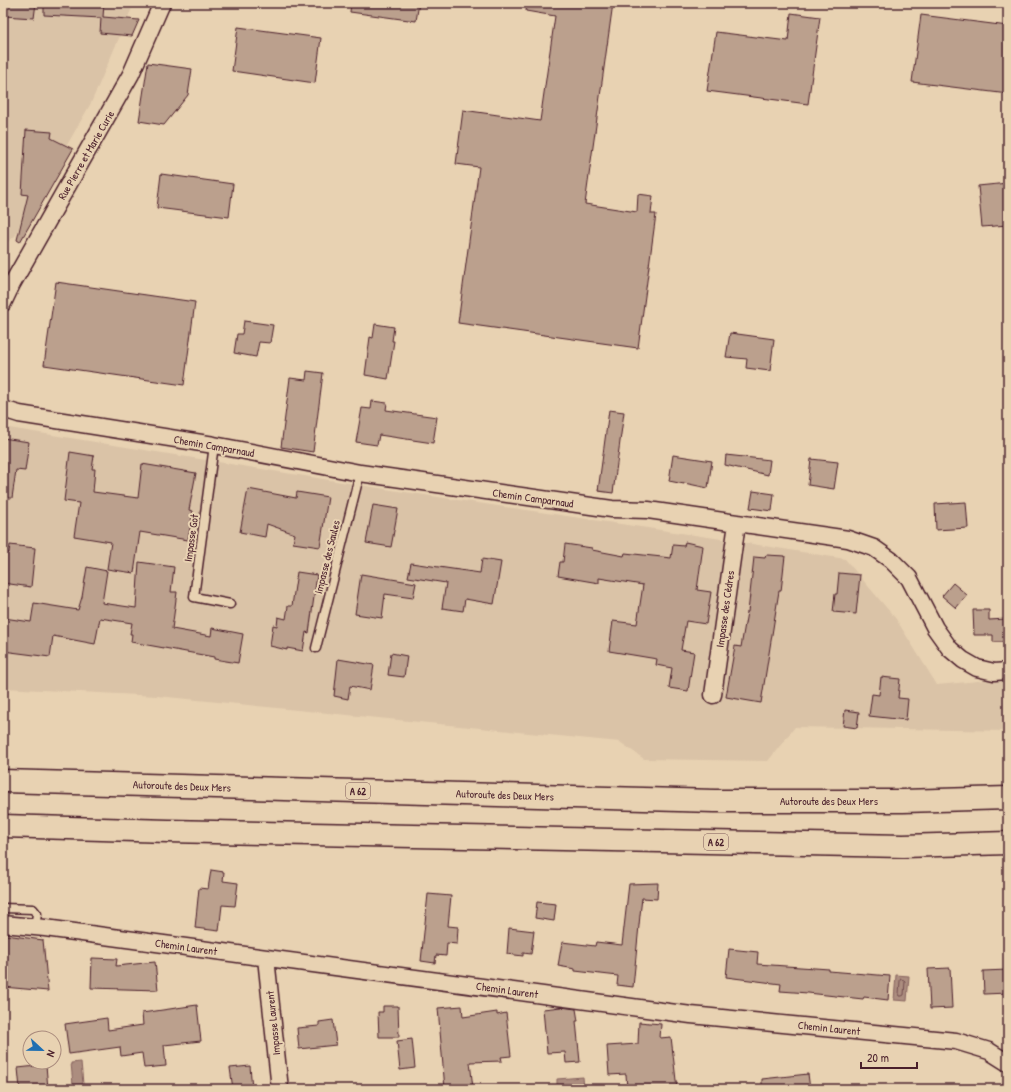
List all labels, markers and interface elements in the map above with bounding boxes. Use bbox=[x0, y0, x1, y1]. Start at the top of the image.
street label: Rue Pierre et Marie Curie bbox=[55, 107, 117, 202]
street label: Chemin Camparnaud bbox=[173, 432, 256, 460]
street label: Chemin Camparnaud bbox=[492, 485, 575, 511]
street label: Impasse Got bbox=[181, 513, 201, 563]
street label: Impasse des Saules bbox=[311, 519, 343, 595]
street label: Impasse des Cèdres bbox=[713, 570, 737, 648]
street label: Autoroute des Deux Mers bbox=[133, 777, 231, 795]
road number: A 62 bbox=[346, 783, 370, 799]
street label: Autoroute des Deux Mers bbox=[456, 786, 554, 804]
street label: Autoroute des Deux Mers bbox=[780, 794, 878, 808]
road number: A 62 bbox=[704, 834, 728, 850]
street label: Chemin Laurent bbox=[154, 936, 218, 958]
street label: Chemin Laurent bbox=[475, 979, 539, 1001]
street label: Impasse Laurent bbox=[263, 990, 283, 1056]
street label: Chemin Laurent bbox=[797, 1018, 861, 1038]
north arrow bbox=[22, 1030, 62, 1070]
scale bar bbox=[861, 1044, 917, 1070]
text: N bbox=[44, 1048, 59, 1059]
text: 20 m bbox=[867, 1049, 889, 1066]

